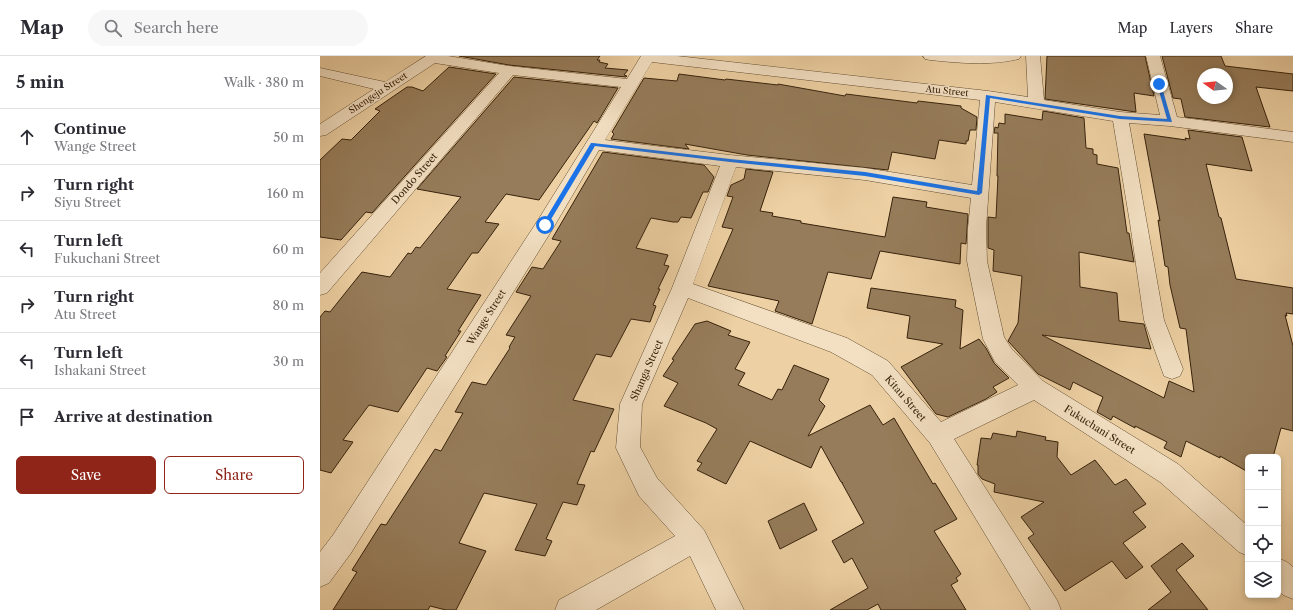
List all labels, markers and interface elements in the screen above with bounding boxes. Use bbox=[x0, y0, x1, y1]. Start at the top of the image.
search box bbox=[88, 10, 368, 46]
text: Map bbox=[20, 16, 64, 39]
icon: search bbox=[102, 17, 124, 39]
text: Search here bbox=[134, 18, 219, 37]
text: Map bbox=[1117, 19, 1147, 37]
text: Layers bbox=[1169, 19, 1213, 37]
text: Share bbox=[1235, 19, 1273, 37]
north arrow bbox=[1197, 68, 1233, 104]
street label: Shengeju Street bbox=[346, 69, 410, 116]
text: 5 min bbox=[16, 72, 64, 92]
text: Walk · 380 m bbox=[224, 74, 304, 90]
route end bbox=[1150, 75, 1168, 93]
street label: Atu Street bbox=[924, 83, 970, 98]
text: Continue bbox=[54, 119, 126, 138]
icon: ahead bbox=[16, 126, 38, 148]
text: 50 m bbox=[273, 129, 304, 145]
text: Wange Street bbox=[54, 138, 136, 154]
street label: Dondo Street bbox=[389, 150, 440, 207]
text: Turn right bbox=[54, 175, 134, 194]
icon: right bbox=[16, 182, 38, 204]
text: 160 m bbox=[267, 185, 304, 201]
text: Siyu Street bbox=[54, 194, 121, 210]
route start bbox=[536, 216, 554, 234]
text: Turn left bbox=[54, 231, 123, 250]
icon: left bbox=[16, 238, 38, 260]
text: 60 m bbox=[273, 241, 304, 257]
text: Fukuchani Street bbox=[54, 250, 160, 266]
text: Turn right bbox=[54, 287, 134, 306]
street label: Wange Street bbox=[464, 287, 509, 348]
icon: right bbox=[16, 294, 38, 316]
text: 80 m bbox=[272, 297, 304, 313]
text: Atu Street bbox=[54, 306, 116, 322]
street label: Shanga Street bbox=[627, 337, 666, 403]
text: Turn left bbox=[54, 343, 123, 362]
icon: left bbox=[16, 350, 38, 372]
text: 30 m bbox=[273, 353, 304, 369]
text: Ishakani Street bbox=[54, 362, 146, 378]
street label: Kitau Street bbox=[882, 373, 929, 424]
street label: Fukuchani Street bbox=[1062, 402, 1138, 457]
icon: arrive bbox=[16, 406, 38, 428]
text: Arrive at destination bbox=[54, 407, 213, 426]
map controls bbox=[1245, 454, 1281, 598]
button: + bbox=[1245, 454, 1281, 490]
button: Save bbox=[16, 456, 156, 494]
button: Share bbox=[164, 456, 304, 494]
button: − bbox=[1245, 490, 1281, 526]
button: locate bbox=[1245, 526, 1281, 562]
button: layers bbox=[1245, 562, 1281, 598]

